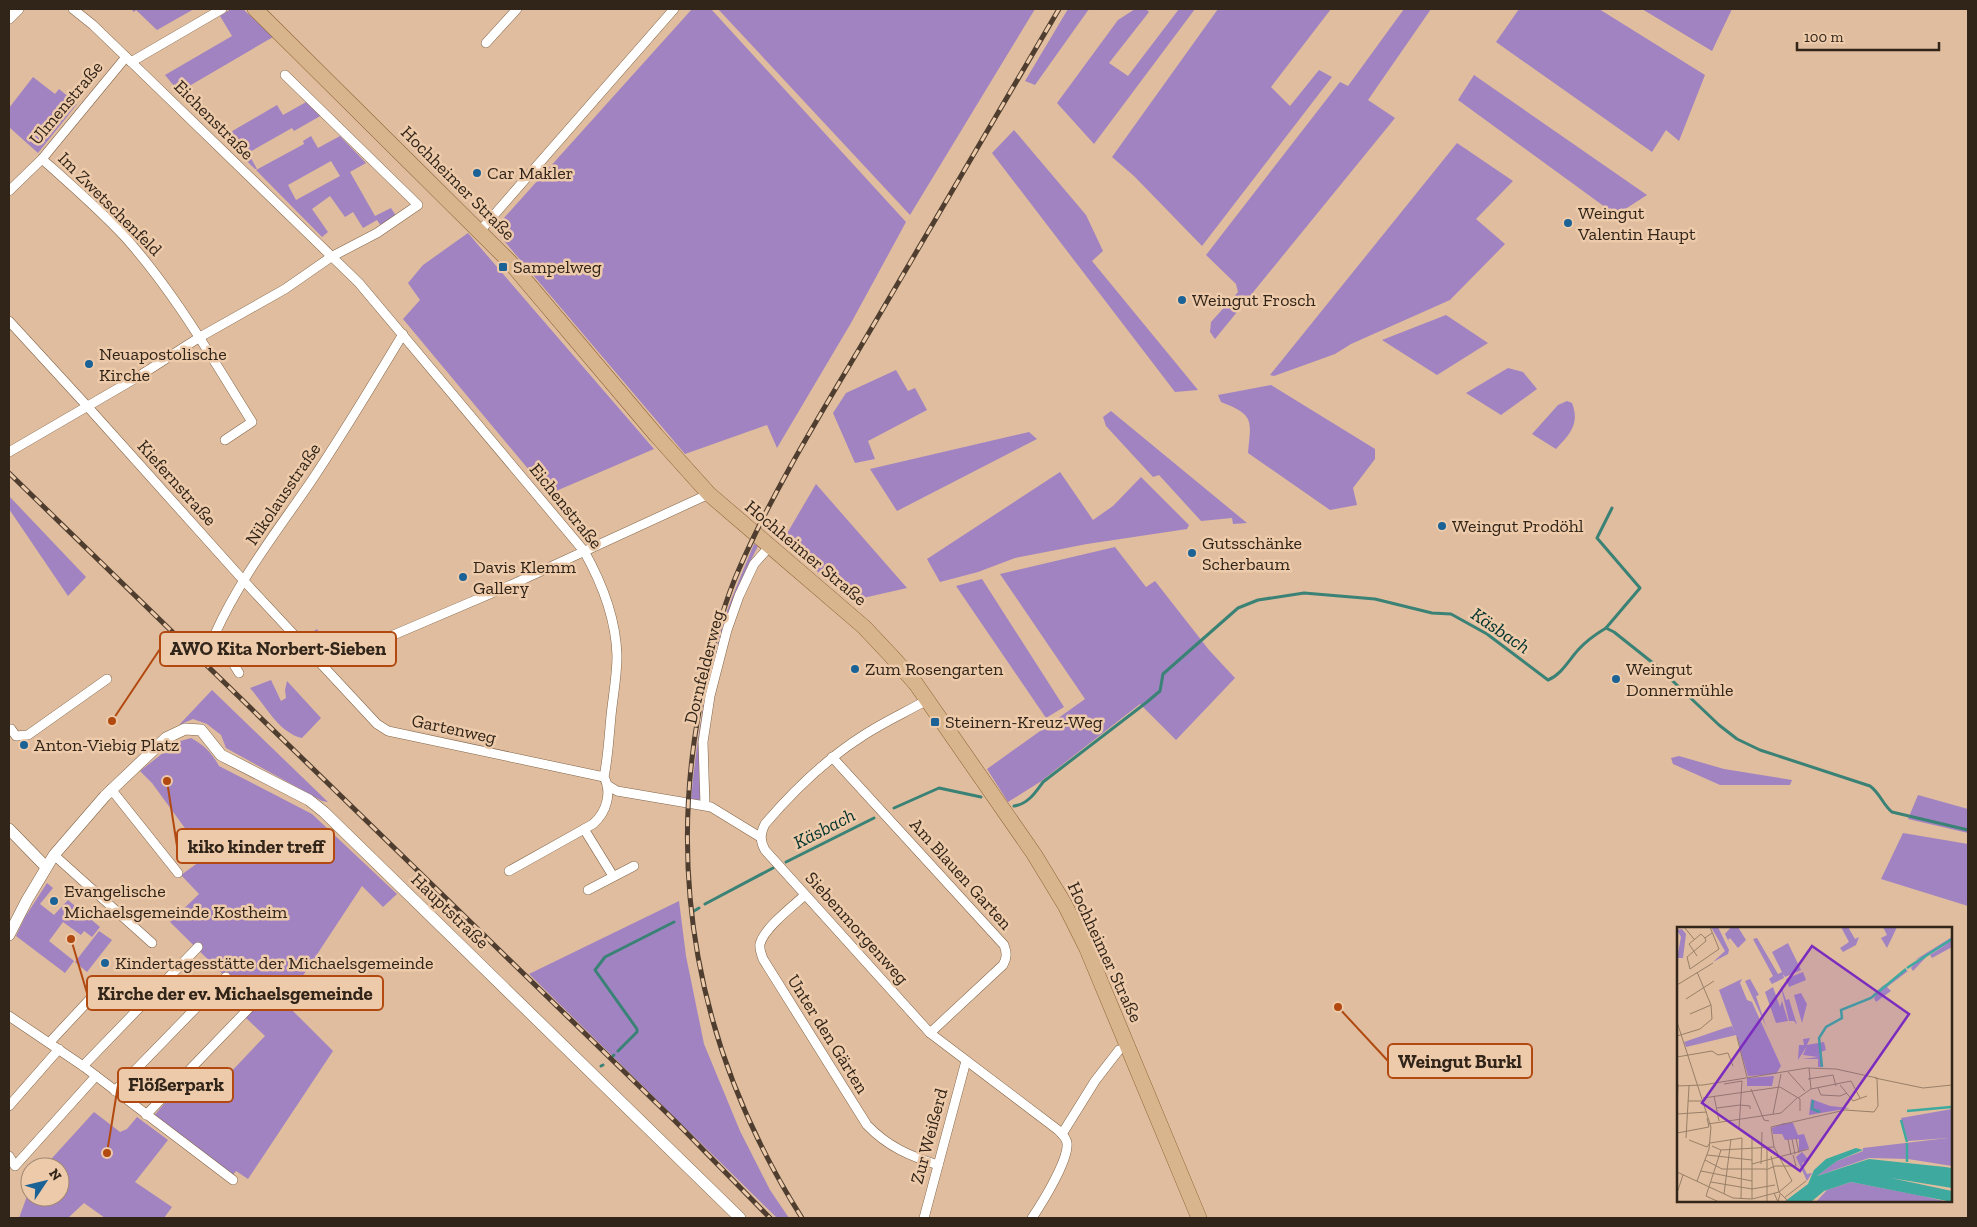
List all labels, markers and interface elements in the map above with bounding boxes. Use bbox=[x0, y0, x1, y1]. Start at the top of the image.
scale bar bbox=[1797, 20, 1940, 52]
text: 100 m bbox=[1804, 28, 1843, 46]
street label: Ulmenstraße bbox=[24, 56, 108, 150]
street label: Eichenstraße bbox=[170, 76, 258, 164]
street label: Hochheimer Straße bbox=[396, 121, 520, 245]
street label: Im Zwetschenfeld bbox=[53, 147, 167, 261]
place label: Car Makler bbox=[487, 162, 573, 184]
marker: Car Makler bbox=[471, 167, 483, 179]
place label: Weingut Valentin Haupt bbox=[1577, 202, 1696, 245]
marker: Weingut Valentin Haupt bbox=[1562, 217, 1574, 229]
place label: Sampelweg bbox=[513, 256, 602, 278]
marker: Sampelweg bbox=[497, 261, 509, 273]
place label: Weingut Frosch bbox=[1192, 289, 1316, 311]
marker: Weingut Frosch bbox=[1176, 294, 1188, 306]
place label: Neuapostolische Kirche bbox=[99, 343, 227, 386]
marker: Neuapostolische Kirche bbox=[83, 358, 95, 370]
street label: Kiefernstraße bbox=[133, 435, 221, 531]
street label: Nikolausstraße bbox=[241, 439, 325, 549]
street label: Eichenstraße bbox=[525, 459, 607, 553]
street label: Hochheimer Straße bbox=[741, 496, 871, 610]
place label: Weingut Prodöhl bbox=[1452, 515, 1584, 537]
marker: Weingut Prodöhl bbox=[1436, 520, 1448, 532]
place label: Gutsschänke Scherbaum bbox=[1202, 532, 1302, 575]
marker: Gutsschänke Scherbaum bbox=[1186, 547, 1198, 559]
place label: Davis Klemm Gallery bbox=[473, 556, 576, 599]
marker: Davis Klemm Gallery bbox=[457, 571, 469, 583]
water label: Käsbach bbox=[1467, 602, 1535, 658]
street label: Dornfelderweg bbox=[679, 608, 729, 726]
callout: AWO Kita Norbert-Sieben bbox=[160, 632, 396, 666]
text: AWO Kita Norbert-Sieben bbox=[170, 637, 387, 660]
place label: Zum Rosengarten bbox=[865, 658, 1004, 680]
place label: Weingut Donnermühle bbox=[1626, 658, 1734, 701]
marker: Zum Rosengarten bbox=[849, 663, 861, 675]
marker: Weingut Donnermühle bbox=[1610, 673, 1622, 685]
street label: Gartenweg bbox=[410, 709, 498, 749]
place label: Steinern-Kreuz-Weg bbox=[945, 711, 1103, 733]
marker: Steinern-Kreuz-Weg bbox=[929, 716, 941, 728]
place label: Anton-Viebig Platz bbox=[34, 734, 179, 756]
marker: Anton-Viebig Platz bbox=[18, 739, 30, 751]
water label: Käsbach bbox=[790, 803, 859, 854]
street label: Am Blauen Garten bbox=[905, 814, 1017, 935]
callout: kiko kinder treff bbox=[177, 829, 334, 863]
text: kiko kinder treff bbox=[188, 835, 326, 858]
street label: Siebenmorgenweg bbox=[801, 867, 913, 989]
street label: Hauptstraße bbox=[406, 868, 494, 954]
street label: Hochheimer Straße bbox=[1063, 878, 1147, 1026]
place label: Evangelische Michaelsgemeinde Kostheim bbox=[64, 880, 288, 923]
marker: Evangelische Michaelsgemeinde Kostheim bbox=[48, 895, 60, 907]
inset map bbox=[1677, 927, 1952, 1202]
place label: Kindertagesstätte der Michaelsgemeinde bbox=[115, 952, 433, 974]
marker: Kindertagesstätte der Michaelsgemeinde bbox=[99, 957, 111, 969]
street label: Unter den Gärten bbox=[783, 970, 874, 1098]
callout: Kirche der ev. Michaelsgemeinde bbox=[87, 976, 383, 1010]
text: Kirche der ev. Michaelsgemeinde bbox=[97, 982, 373, 1005]
callout: Weingut Burkl bbox=[1388, 1044, 1532, 1078]
text: Weingut Burkl bbox=[1398, 1050, 1523, 1073]
callout: Flößerpark bbox=[118, 1068, 233, 1102]
text: Flößerpark bbox=[128, 1073, 224, 1096]
street label: Zur Weißerd bbox=[906, 1086, 952, 1186]
north arrow bbox=[20, 1157, 70, 1207]
text: N bbox=[45, 1166, 65, 1184]

